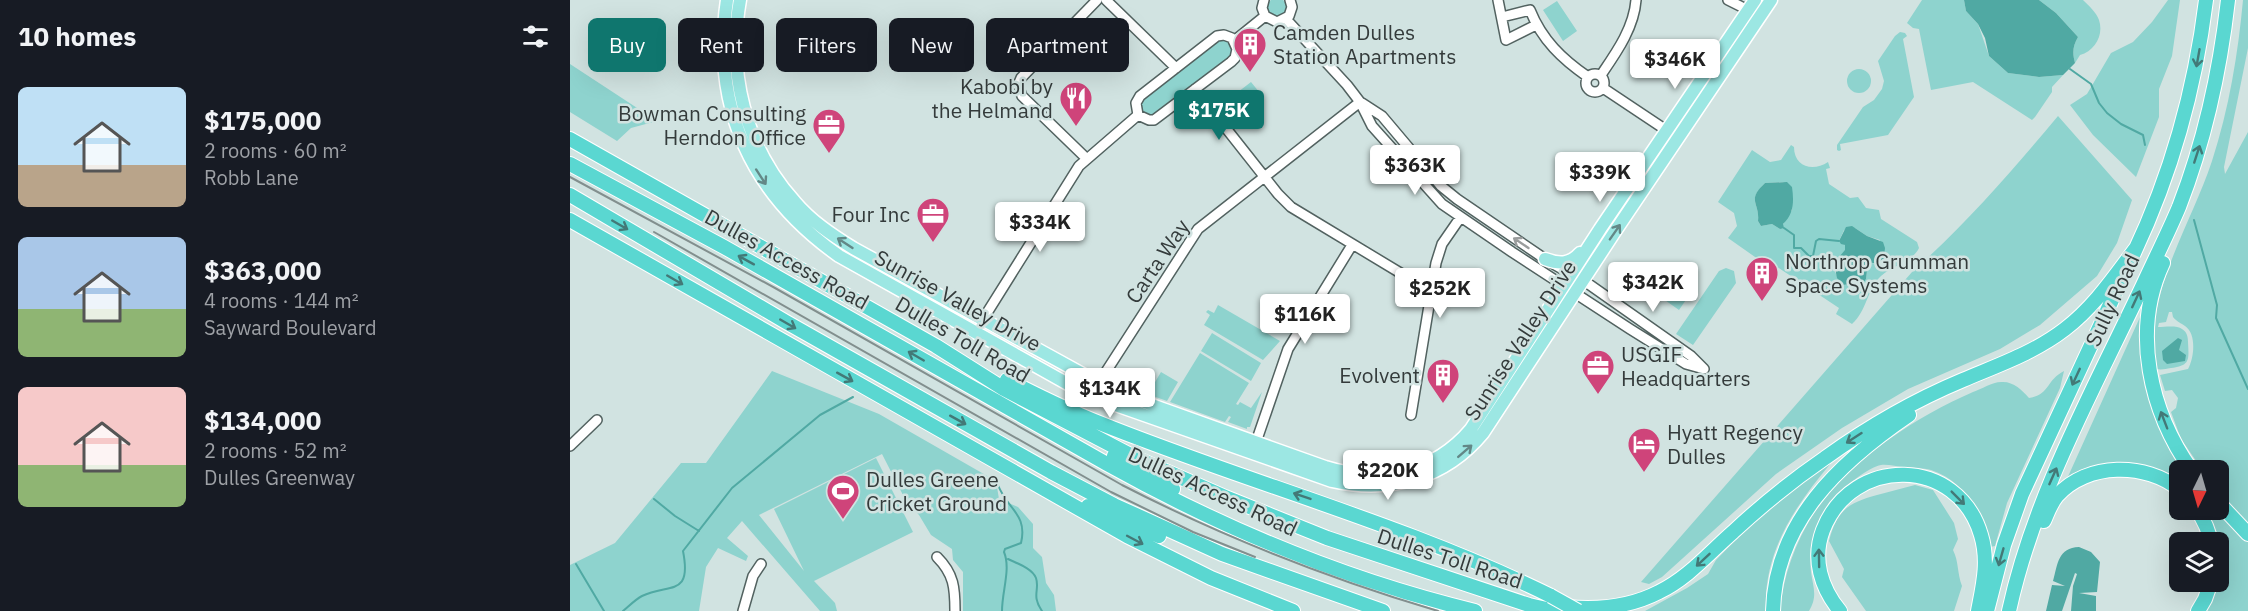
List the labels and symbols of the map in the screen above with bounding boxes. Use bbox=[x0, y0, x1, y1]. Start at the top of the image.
place label: Camden Dulles Station Apartments bbox=[1273, 18, 1456, 70]
building icon: Camden Dulles Station Apartments bbox=[1232, 26, 1268, 73]
pin: $346K bbox=[1633, 39, 1717, 90]
one-way arrow bbox=[2192, 48, 2203, 67]
place label: Kabobi by the Helmand bbox=[931, 72, 1054, 124]
restaurant icon: Kabobi by the Helmand bbox=[1058, 80, 1094, 127]
pin: $175K bbox=[1177, 90, 1261, 141]
place label: Bowman Consulting Herndon Office bbox=[618, 99, 806, 151]
office icon: Bowman Consulting Herndon Office bbox=[811, 107, 847, 154]
pin: $363K bbox=[1373, 145, 1457, 196]
one-way arrow bbox=[2192, 145, 2203, 164]
pin: $339K bbox=[1558, 152, 1642, 203]
one-way arrow bbox=[755, 168, 767, 185]
office icon: Four Inc bbox=[915, 196, 951, 243]
place label: Four Inc bbox=[832, 200, 910, 228]
street label: Dulles Access Road bbox=[700, 202, 874, 316]
pin: $334K bbox=[998, 202, 1082, 253]
street label: Carta Way bbox=[1119, 213, 1196, 308]
one-way arrow bbox=[611, 219, 628, 231]
one-way arrow bbox=[1608, 224, 1621, 241]
one-way arrow bbox=[837, 237, 854, 249]
one-way arrow bbox=[1513, 237, 1529, 249]
street label: Sunrise Valley Drive bbox=[870, 243, 1046, 357]
place label: Northrop Grumman Space Systems bbox=[1785, 247, 1969, 299]
street label: Sully Road bbox=[2078, 249, 2146, 351]
one-way arrow bbox=[738, 254, 755, 266]
street label: Sunrise Valley Drive bbox=[1458, 254, 1582, 426]
building icon: Northrop Grumman Space Systems bbox=[1744, 255, 1780, 302]
pin: $342K bbox=[1611, 262, 1695, 313]
pin: $252K bbox=[1398, 268, 1482, 319]
one-way arrow bbox=[667, 275, 684, 287]
street label: Dulles Toll Road bbox=[891, 289, 1035, 389]
one-way arrow bbox=[2130, 291, 2142, 309]
pin: $116K bbox=[1263, 294, 1347, 345]
one-way arrow bbox=[779, 318, 796, 330]
place label: USGIF Headquarters bbox=[1621, 340, 1751, 392]
office icon: USGIF Headquarters bbox=[1580, 348, 1616, 395]
one-way arrow bbox=[908, 350, 925, 362]
building icon: Evolvent bbox=[1425, 357, 1461, 404]
place label: Evolvent bbox=[1339, 361, 1420, 389]
one-way arrow bbox=[2069, 367, 2081, 385]
pin: $134K bbox=[1068, 368, 1152, 419]
one-way arrow bbox=[836, 371, 853, 383]
one-way arrow bbox=[2157, 411, 2168, 430]
one-way arrow bbox=[949, 414, 966, 426]
place label: Hyatt Regency Dulles bbox=[1667, 418, 1803, 470]
hotel icon: Hyatt Regency Dulles bbox=[1626, 426, 1662, 473]
one-way arrow bbox=[1846, 432, 1863, 444]
street label: Dulles Access Road bbox=[1124, 440, 1302, 542]
one-way arrow bbox=[1457, 444, 1472, 458]
pin: $220K bbox=[1346, 450, 1430, 501]
north arrow bbox=[2169, 460, 2229, 520]
place label: Dulles Greene Cricket Ground bbox=[866, 465, 1007, 517]
one-way arrow bbox=[2048, 467, 2059, 485]
sports icon: Dulles Greene Cricket Ground bbox=[825, 473, 861, 520]
one-way arrow bbox=[1293, 490, 1312, 501]
one-way arrow bbox=[1951, 491, 1966, 505]
street label: Dulles Toll Road bbox=[1374, 521, 1526, 595]
one-way arrow bbox=[1126, 534, 1143, 546]
one-way arrow bbox=[1994, 547, 2006, 566]
one-way arrow bbox=[1813, 549, 1825, 568]
one-way arrow bbox=[1695, 553, 1710, 567]

